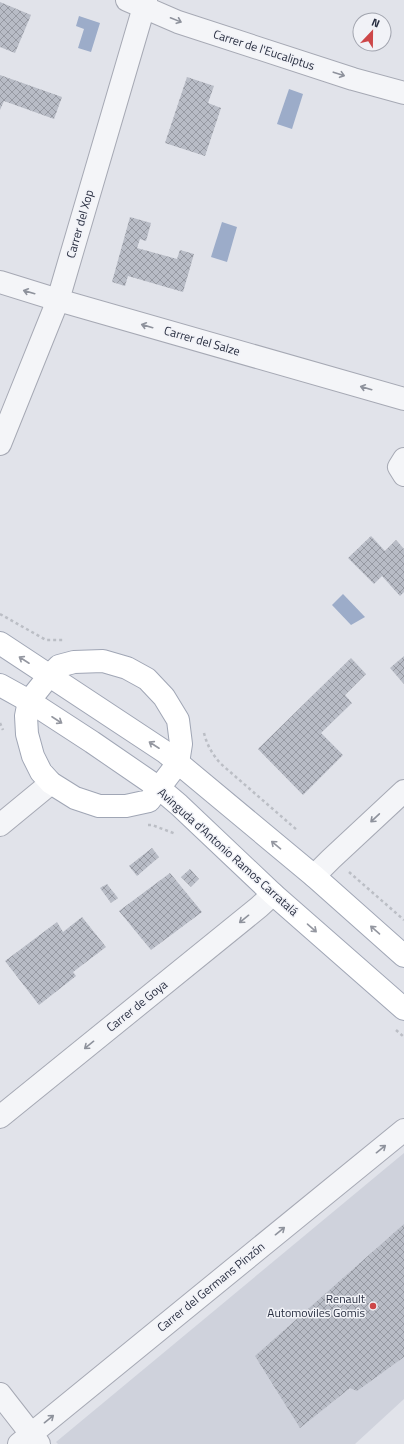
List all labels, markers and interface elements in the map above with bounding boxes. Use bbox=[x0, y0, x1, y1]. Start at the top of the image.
north arrow bbox=[352, 12, 392, 52]
text: N bbox=[369, 14, 382, 32]
one-way arrow bbox=[169, 17, 181, 25]
street label: Carrer de l'Eucaliptus bbox=[211, 24, 318, 75]
one-way arrow bbox=[333, 71, 345, 79]
street label: Carrer del Xop bbox=[61, 187, 98, 260]
one-way arrow bbox=[22, 288, 35, 295]
street label: Carrer del Salze bbox=[162, 321, 242, 360]
one-way arrow bbox=[141, 322, 154, 329]
one-way arrow bbox=[360, 384, 373, 392]
one-way arrow bbox=[19, 655, 30, 664]
one-way arrow bbox=[51, 716, 63, 724]
one-way arrow bbox=[149, 741, 160, 749]
street label: Avinguda d'Antonio Ramos Carratalá bbox=[154, 783, 303, 920]
one-way arrow bbox=[371, 813, 381, 822]
one-way arrow bbox=[271, 840, 282, 849]
one-way arrow bbox=[238, 915, 249, 923]
one-way arrow bbox=[307, 923, 317, 932]
one-way arrow bbox=[370, 925, 380, 934]
street label: Carrer de Goya bbox=[102, 975, 171, 1036]
one-way arrow bbox=[83, 1041, 94, 1050]
one-way arrow bbox=[375, 1145, 386, 1153]
one-way arrow bbox=[275, 1227, 286, 1236]
street label: Carrer del Germans Pinzón bbox=[153, 1237, 269, 1336]
place label: Renault Automoviles Gomis bbox=[267, 1289, 366, 1322]
marker: Renault Automoviles Gomis bbox=[368, 1301, 378, 1311]
one-way arrow bbox=[44, 1415, 55, 1424]

